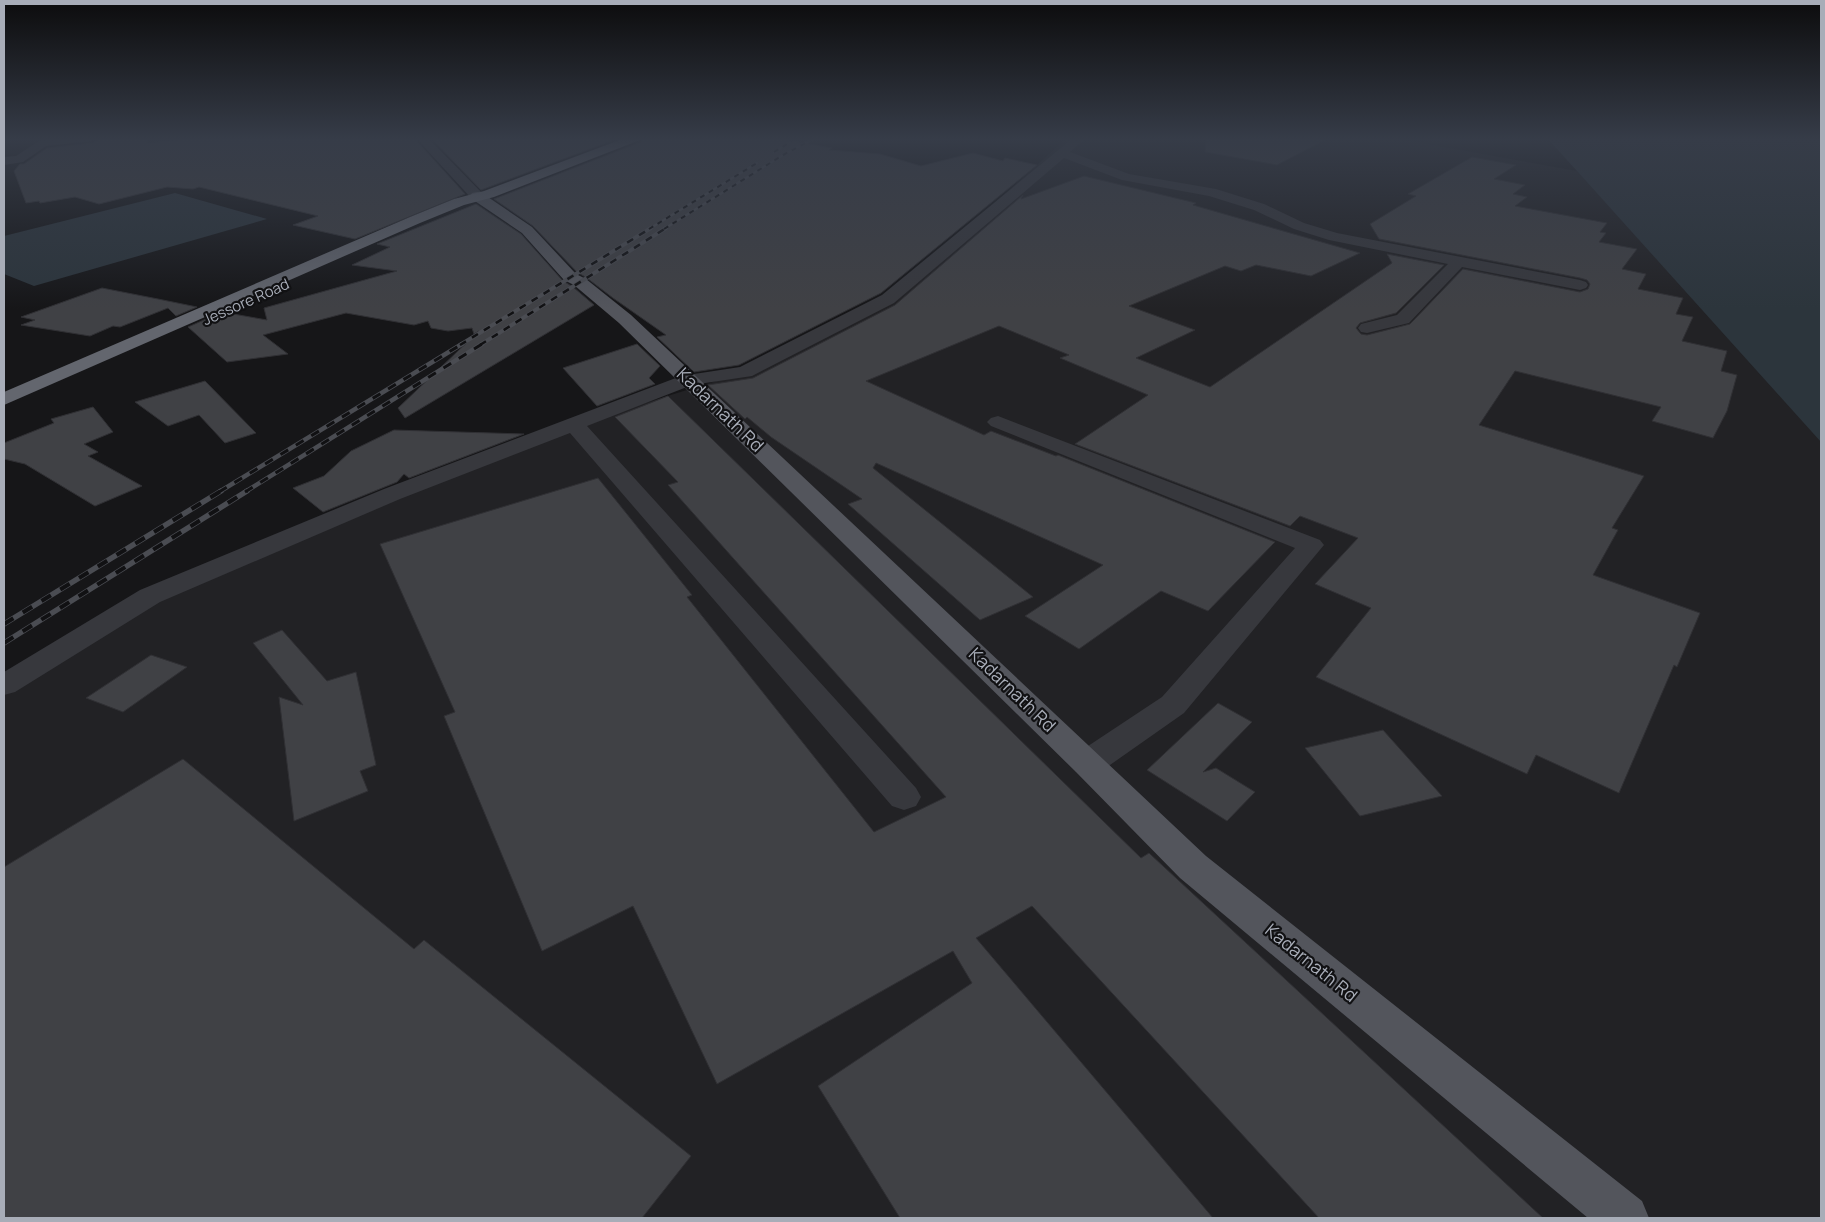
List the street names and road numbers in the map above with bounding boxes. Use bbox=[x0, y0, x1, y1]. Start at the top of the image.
street label: Jessore Road bbox=[199, 273, 293, 330]
street label: Kadarnath Rd bbox=[672, 362, 769, 457]
street label: Kadarnath Rd bbox=[964, 642, 1061, 737]
street label: Kadarnath Rd bbox=[1261, 918, 1363, 1007]

